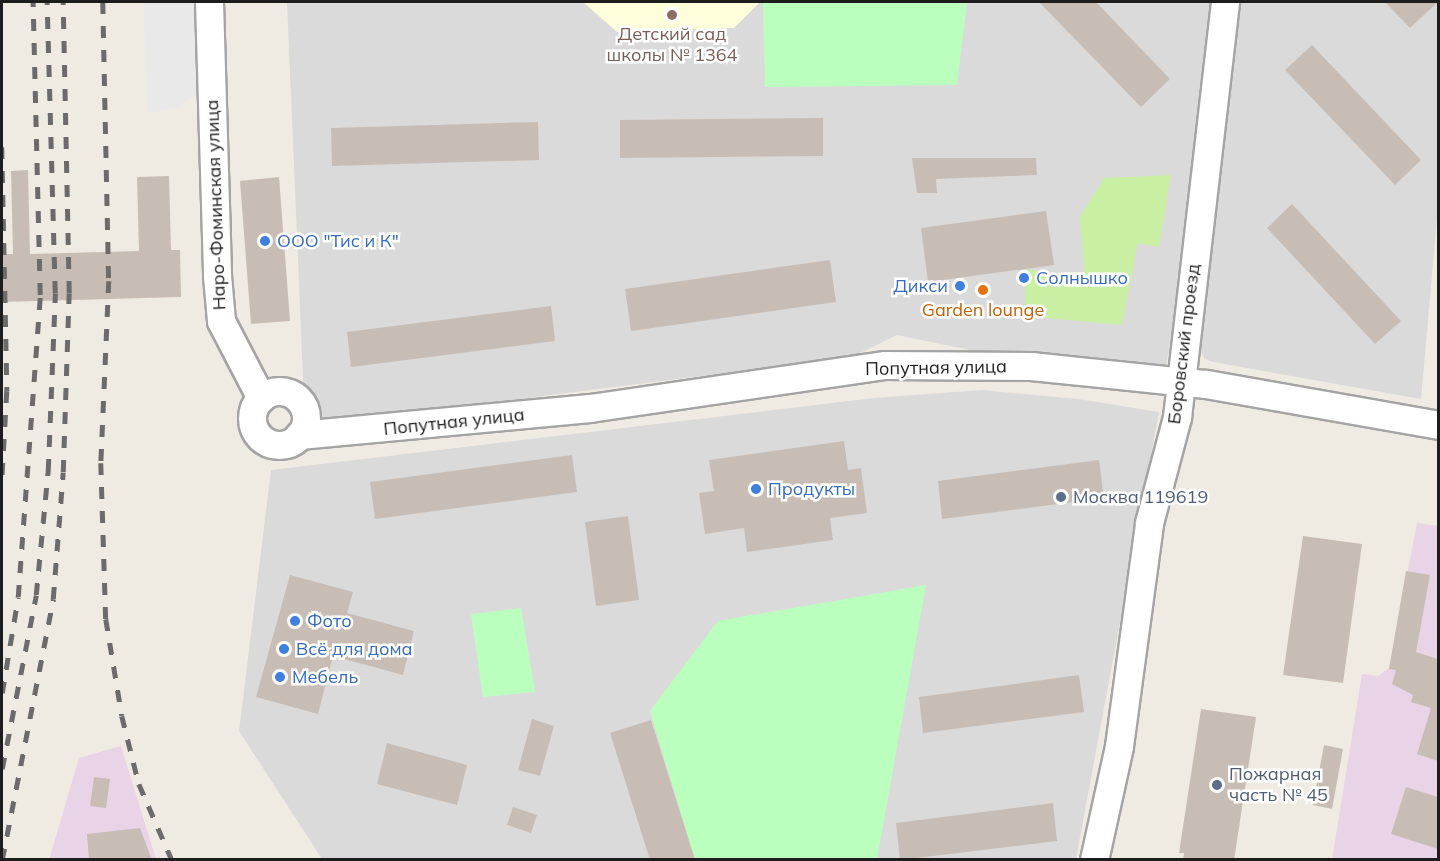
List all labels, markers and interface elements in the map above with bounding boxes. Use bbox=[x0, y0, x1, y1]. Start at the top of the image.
marker: Детский сад школы № 1364 bbox=[665, 8, 679, 22]
place label: Детский сад школы № 1364 bbox=[607, 24, 737, 66]
street label: Наро-Фоминская улица bbox=[202, 99, 230, 311]
place label: ООО "Тис и К" bbox=[277, 230, 399, 252]
marker: ООО "Тис и К" bbox=[258, 234, 272, 248]
street label: Боровский проезд bbox=[1163, 263, 1205, 425]
place label: Солнышко bbox=[1036, 267, 1128, 289]
marker: Солнышко bbox=[1017, 271, 1031, 285]
place label: Дикси bbox=[893, 275, 948, 297]
marker: Дикси bbox=[953, 279, 967, 293]
marker: Garden lounge bbox=[976, 283, 990, 297]
place label: Garden lounge bbox=[922, 299, 1044, 321]
street label: Попутная улица bbox=[865, 356, 1007, 380]
street label: Попутная улица bbox=[382, 404, 526, 440]
place label: Продукты bbox=[768, 478, 855, 500]
marker: Продукты bbox=[749, 482, 763, 496]
place label: Москва 119619 bbox=[1073, 486, 1208, 508]
marker: Москва 119619 bbox=[1054, 490, 1068, 504]
place label: Фото bbox=[307, 610, 352, 632]
marker: Фото bbox=[288, 614, 302, 628]
place label: Всё для дома bbox=[296, 638, 413, 660]
marker: Всё для дома bbox=[277, 642, 291, 656]
place label: Мебель bbox=[292, 666, 358, 688]
marker: Мебель bbox=[273, 670, 287, 684]
place label: Пожарная часть № 45 bbox=[1229, 764, 1328, 806]
marker: Пожарная часть № 45 bbox=[1210, 778, 1224, 792]

